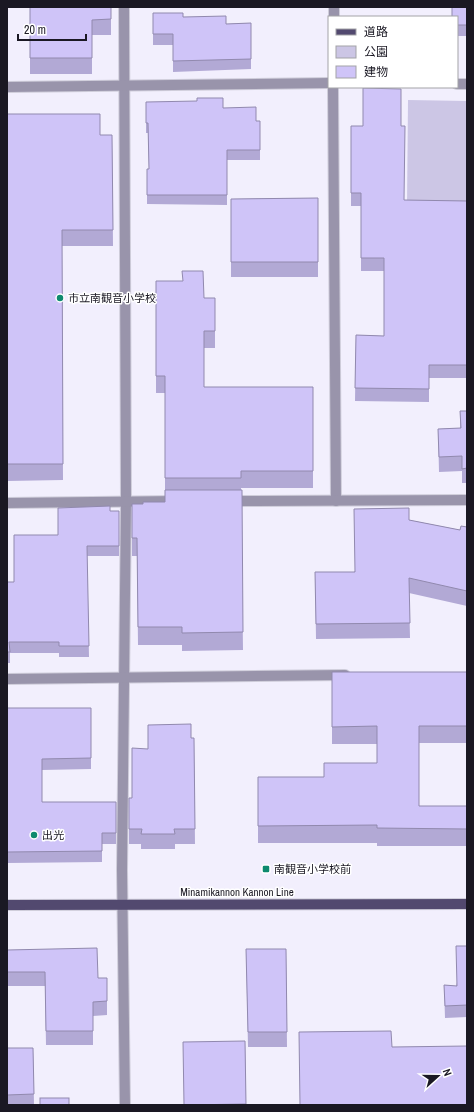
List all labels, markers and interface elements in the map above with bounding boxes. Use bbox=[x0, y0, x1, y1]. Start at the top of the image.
scale bar bbox=[18, 16, 86, 42]
legend bbox=[328, 16, 458, 88]
text: 20 m bbox=[24, 22, 46, 38]
text: 道路 bbox=[364, 24, 388, 40]
text: 公園 bbox=[364, 44, 388, 60]
text: 建物 bbox=[364, 64, 388, 80]
place label: 市立南観音小学校 bbox=[68, 291, 156, 305]
marker: 市立南観音小学校 bbox=[55, 293, 65, 303]
place label: 出光 bbox=[42, 828, 64, 842]
marker: 出光 bbox=[29, 830, 39, 840]
place label: 南観音小学校前 bbox=[274, 862, 351, 876]
marker: 南観音小学校前 bbox=[261, 864, 271, 874]
street label: Minamikannon Kannon Line bbox=[180, 885, 294, 899]
north arrow bbox=[418, 1056, 458, 1096]
text: N bbox=[440, 1067, 455, 1078]

